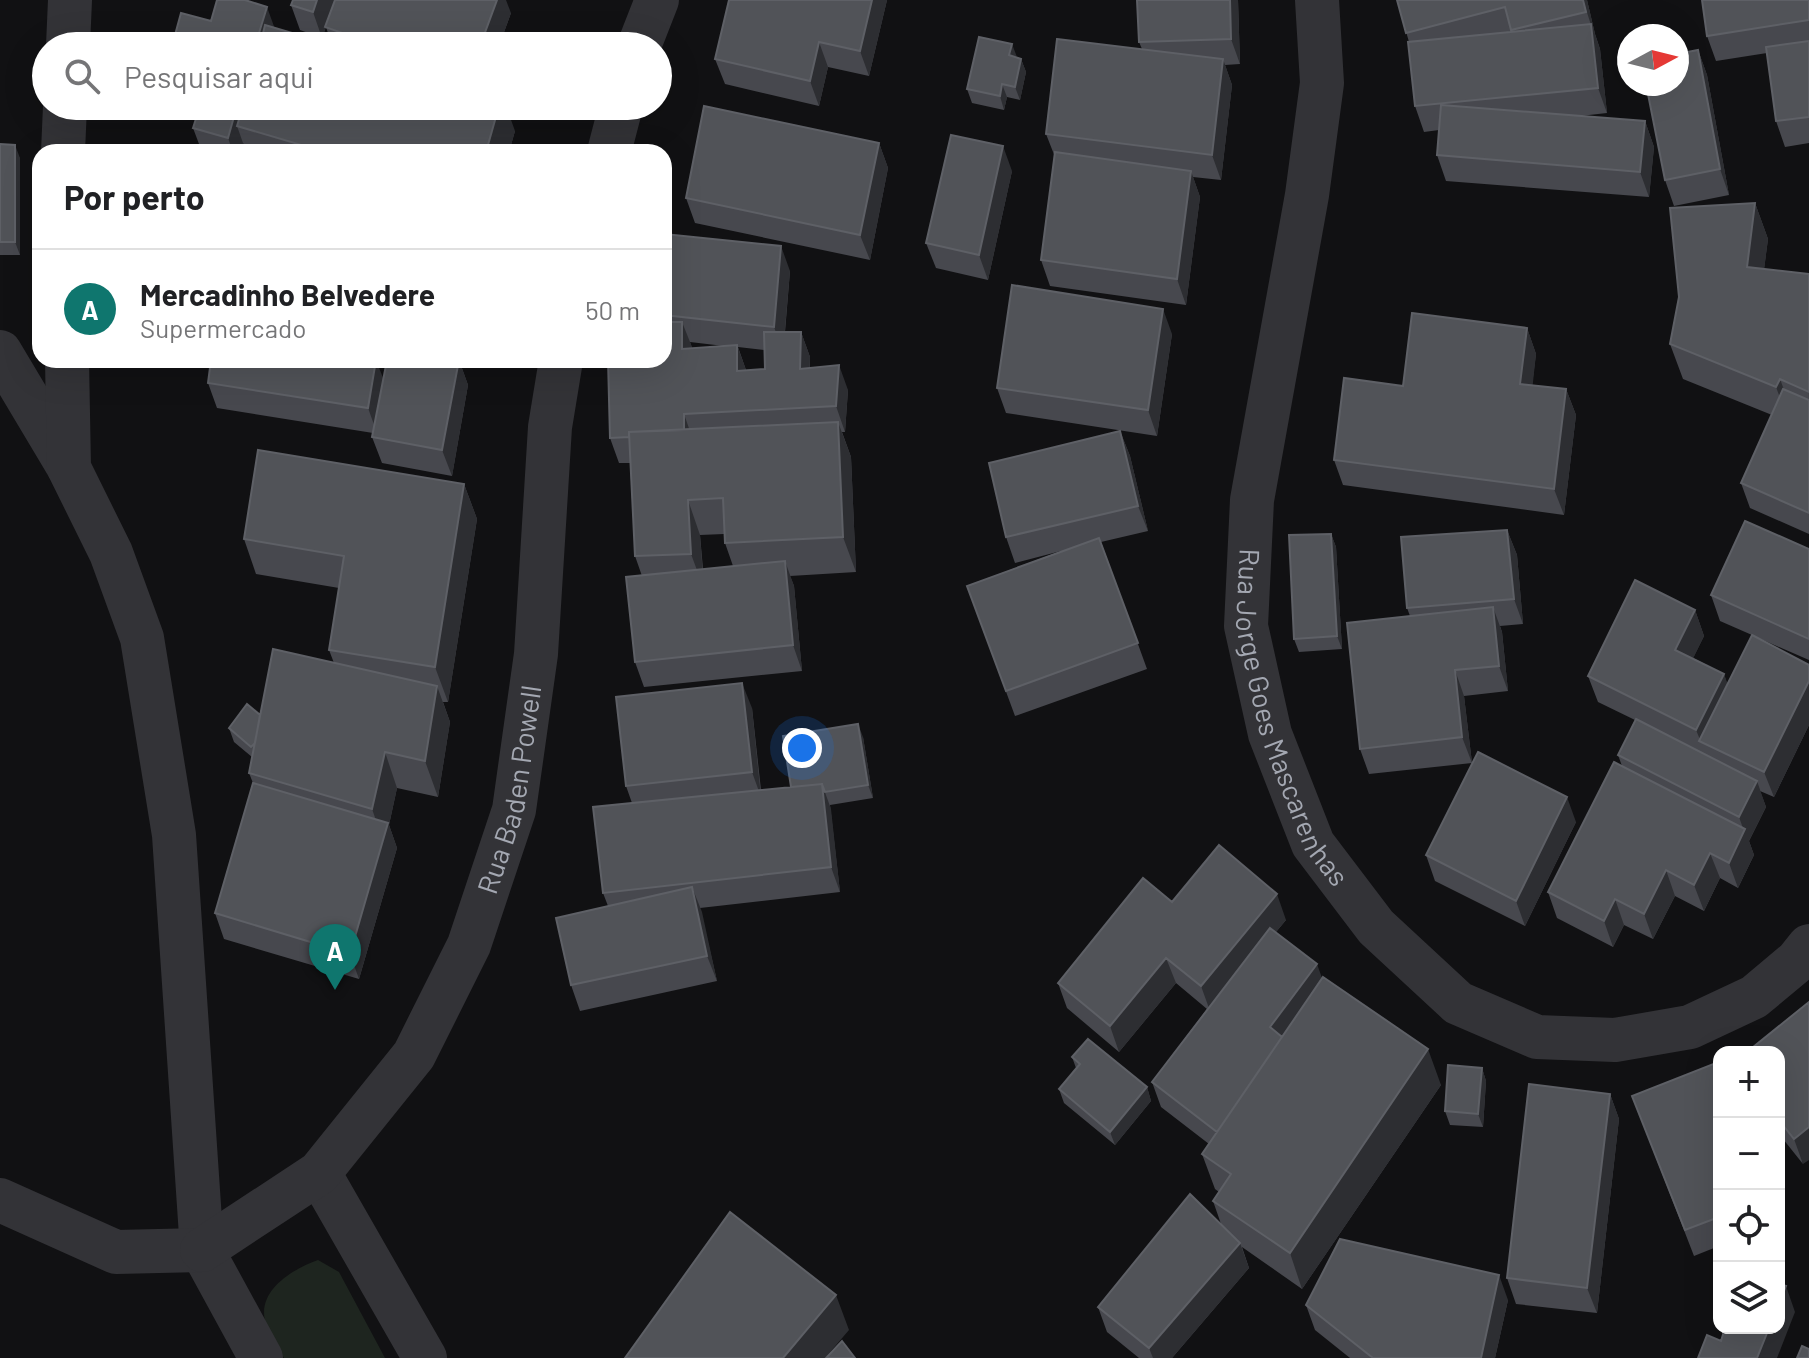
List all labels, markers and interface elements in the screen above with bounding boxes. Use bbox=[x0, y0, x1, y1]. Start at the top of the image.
north arrow bbox=[1617, 24, 1689, 96]
search box bbox=[32, 32, 672, 120]
icon: search bbox=[60, 54, 104, 98]
text: Pesquisar aqui bbox=[124, 58, 314, 94]
text: Por perto bbox=[64, 176, 205, 217]
text: Mercadinho Belvedere bbox=[140, 276, 435, 312]
text: A bbox=[81, 294, 99, 325]
text: 50 m bbox=[585, 294, 640, 325]
text: Supermercado bbox=[140, 312, 306, 343]
street label: Rua Jorge Goes Mascarenhas bbox=[1230, 548, 1357, 892]
street label: Rua Baden Powell bbox=[469, 683, 547, 898]
your location bbox=[782, 728, 822, 768]
pin: A bbox=[309, 924, 361, 990]
map controls bbox=[1713, 1046, 1785, 1334]
button: + bbox=[1713, 1046, 1785, 1118]
button: − bbox=[1713, 1118, 1785, 1190]
button: locate bbox=[1713, 1190, 1785, 1262]
button: layers bbox=[1713, 1262, 1785, 1334]

